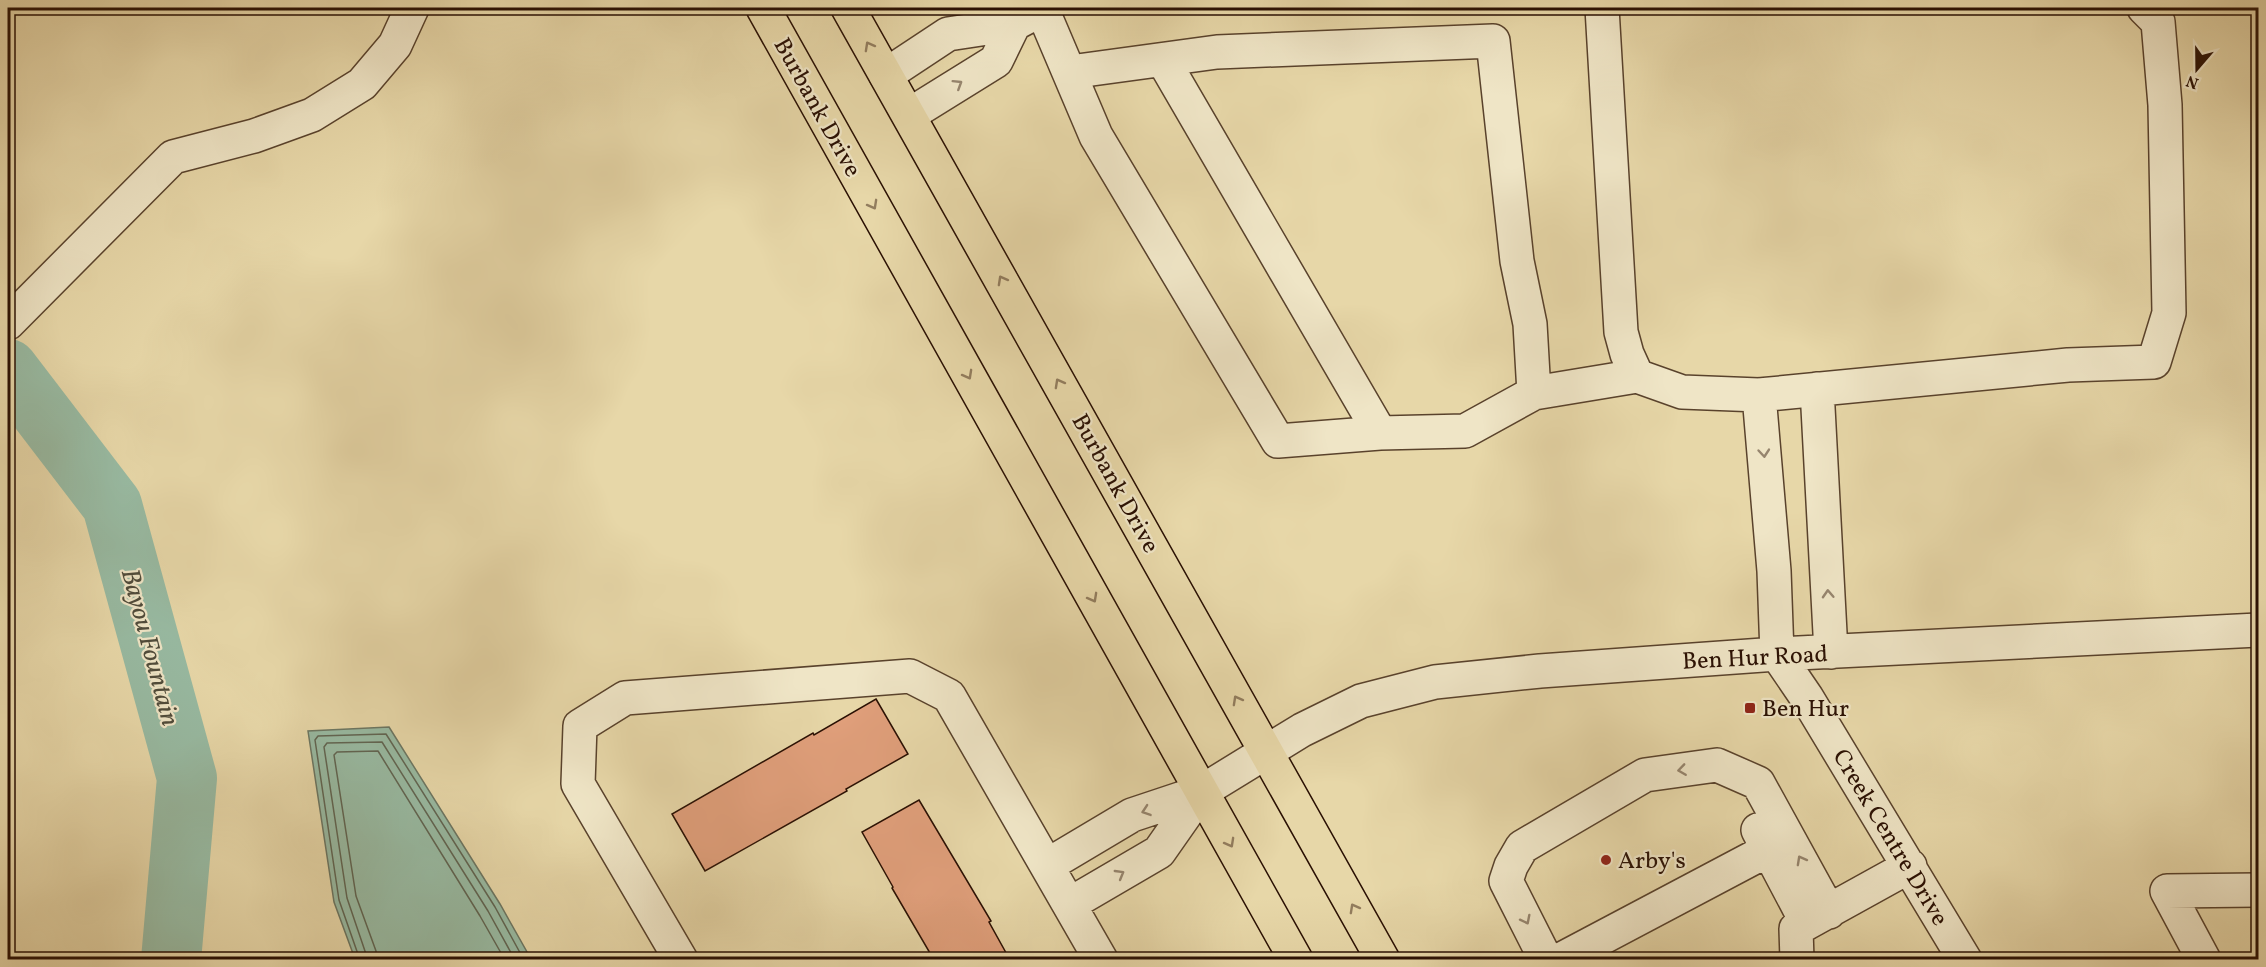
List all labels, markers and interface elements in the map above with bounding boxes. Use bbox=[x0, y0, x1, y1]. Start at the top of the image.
street label: Burbank Drive bbox=[764, 32, 869, 184]
north arrow bbox=[2167, 39, 2227, 99]
one-way arrow bbox=[865, 41, 876, 52]
text: N bbox=[2183, 69, 2202, 94]
one-way arrow bbox=[952, 79, 962, 91]
one-way arrow bbox=[866, 199, 877, 209]
one-way arrow bbox=[997, 276, 1009, 287]
one-way arrow bbox=[961, 369, 972, 380]
one-way arrow bbox=[1055, 379, 1066, 389]
street label: Burbank Drive bbox=[1062, 408, 1167, 560]
one-way arrow bbox=[1757, 449, 1770, 458]
water label: Bayou Fountain bbox=[111, 565, 187, 730]
one-way arrow bbox=[1822, 589, 1835, 598]
one-way arrow bbox=[1085, 592, 1097, 602]
street label: Ben Hur Road bbox=[1681, 638, 1829, 680]
place label: Ben Hur bbox=[1762, 693, 1849, 727]
one-way arrow bbox=[1233, 695, 1244, 706]
marker: Ben Hur bbox=[1743, 701, 1757, 715]
street label: Creek Centre Drive bbox=[1823, 743, 1956, 933]
one-way arrow bbox=[1678, 764, 1687, 776]
one-way arrow bbox=[1141, 803, 1152, 816]
one-way arrow bbox=[1223, 836, 1234, 847]
place label: Arby's bbox=[1618, 845, 1686, 879]
marker: Arby's bbox=[1599, 853, 1613, 867]
one-way arrow bbox=[1797, 856, 1808, 867]
one-way arrow bbox=[1114, 870, 1124, 882]
one-way arrow bbox=[1350, 904, 1361, 915]
one-way arrow bbox=[1519, 914, 1530, 924]

